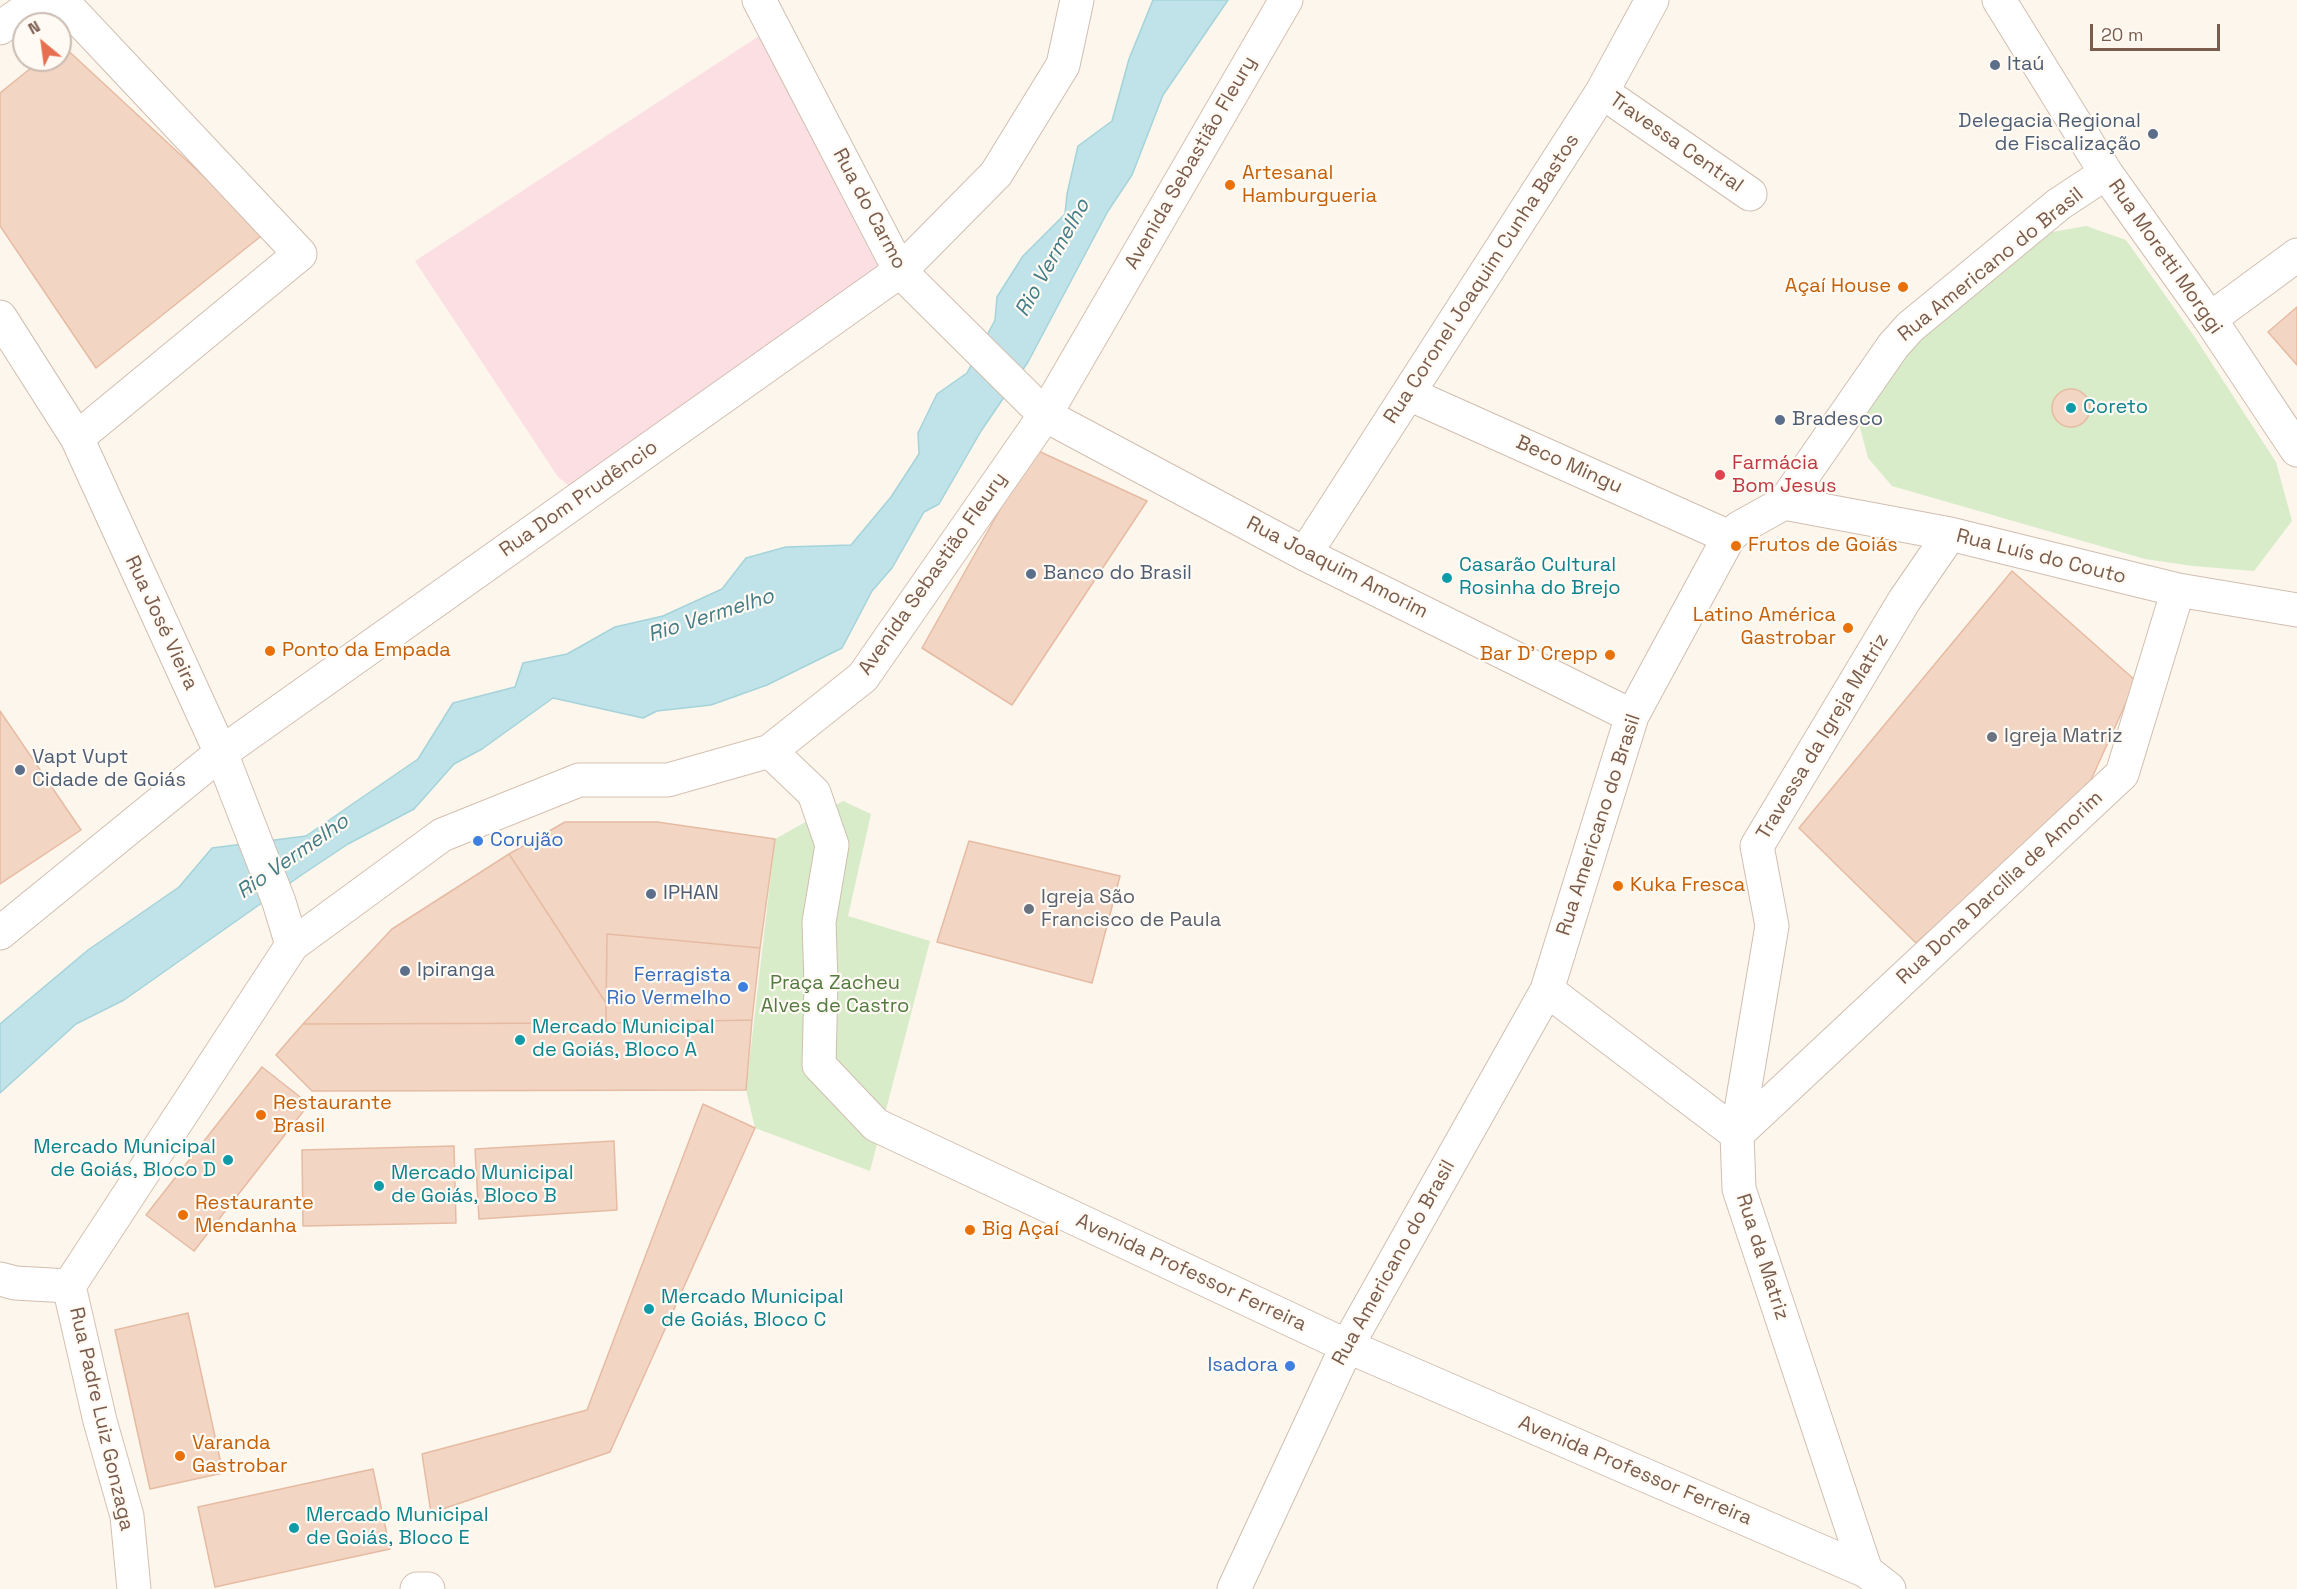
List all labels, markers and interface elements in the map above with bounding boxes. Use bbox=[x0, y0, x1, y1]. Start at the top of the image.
north arrow bbox=[12, 12, 72, 72]
scale bar bbox=[2093, 12, 2224, 50]
text: N bbox=[24, 16, 44, 39]
text: 20 m bbox=[2101, 23, 2144, 46]
street label: Avenida Sebastião Fleury bbox=[1120, 52, 1262, 274]
place label: Itaú bbox=[2007, 53, 2045, 77]
marker: Itaú bbox=[1988, 58, 2002, 72]
street label: Travessa Central bbox=[1605, 88, 1747, 198]
place label: Delegacia Regional de Fiscalização bbox=[1958, 110, 2141, 157]
marker: Delegacia Regional de Fiscalização bbox=[2146, 127, 2160, 141]
street label: Rua Coronel Joaquim Cunha Bastos bbox=[1379, 130, 1585, 428]
street label: Rua do Carmo bbox=[827, 145, 911, 273]
place label: Artesanal Hamburgueria bbox=[1242, 162, 1377, 209]
street label: Rua Moretti Morggi bbox=[2103, 175, 2227, 339]
marker: Artesanal Hamburgueria bbox=[1223, 178, 1237, 192]
street label: Rua Americano do Brasil bbox=[1894, 183, 2088, 347]
water label: Rio Vermelho bbox=[1010, 195, 1096, 321]
place label: Açaí House bbox=[1785, 275, 1891, 299]
marker: Açaí House bbox=[1896, 280, 1910, 294]
place label: Coreto bbox=[2083, 396, 2148, 420]
marker: Coreto bbox=[2064, 401, 2078, 415]
place label: Bradesco bbox=[1792, 408, 1883, 432]
marker: Bradesco bbox=[1773, 413, 1787, 427]
street label: Beco Mingu bbox=[1512, 431, 1626, 499]
street label: Rua Dom Prudêncio bbox=[495, 435, 663, 563]
place label: Farmácia Bom Jesus bbox=[1732, 452, 1836, 499]
street label: Avenida Sebastião Fleury bbox=[854, 468, 1012, 680]
marker: Farmácia Bom Jesus bbox=[1713, 468, 1727, 482]
street label: Rua Joaquim Amorim bbox=[1242, 512, 1432, 624]
street label: Rua Luís do Couto bbox=[1954, 524, 2128, 590]
place label: Frutos de Goiás bbox=[1748, 534, 1898, 558]
marker: Frutos de Goiás bbox=[1729, 539, 1743, 553]
street label: Rua José Vieira bbox=[119, 552, 203, 694]
place label: Casarão Cultural Rosinha do Brejo bbox=[1459, 554, 1620, 601]
place label: Banco do Brasil bbox=[1043, 562, 1192, 586]
marker: Banco do Brasil bbox=[1024, 567, 1038, 581]
marker: Casarão Cultural Rosinha do Brejo bbox=[1440, 571, 1454, 585]
water label: Rio Vermelho bbox=[645, 584, 777, 648]
place label: Latino América Gastrobar bbox=[1693, 604, 1836, 651]
marker: Latino América Gastrobar bbox=[1841, 621, 1855, 635]
street label: Travessa da Igreja Matriz bbox=[1752, 630, 1894, 844]
place label: Ponto da Empada bbox=[282, 639, 451, 663]
place label: Bar D' Crepp bbox=[1480, 643, 1598, 667]
marker: Ponto da Empada bbox=[263, 644, 277, 658]
marker: Bar D' Crepp bbox=[1603, 648, 1617, 662]
street label: Rua Americano do Brasil bbox=[1552, 711, 1646, 939]
place label: Igreja Matriz bbox=[2004, 725, 2123, 749]
marker: Igreja Matriz bbox=[1985, 730, 1999, 744]
place label: Vapt Vupt Cidade de Goiás bbox=[32, 746, 186, 793]
marker: Vapt Vupt Cidade de Goiás bbox=[13, 763, 27, 777]
street label: Rua Dona Darcília de Amorim bbox=[1892, 786, 2108, 990]
water label: Rio Vermelho bbox=[232, 809, 354, 905]
place label: Corujão bbox=[490, 829, 564, 853]
marker: Corujão bbox=[471, 834, 485, 848]
place label: Kuka Fresca bbox=[1630, 874, 1745, 898]
marker: Kuka Fresca bbox=[1611, 879, 1625, 893]
place label: IPHAN bbox=[663, 882, 719, 906]
place label: Igreja São Francisco de Paula bbox=[1041, 886, 1221, 933]
marker: IPHAN bbox=[644, 887, 658, 901]
marker: Igreja São Francisco de Paula bbox=[1022, 902, 1036, 916]
place label: Ipiranga bbox=[417, 959, 495, 983]
marker: Ipiranga bbox=[398, 964, 412, 978]
place label: Ferragista Rio Vermelho bbox=[606, 964, 731, 1011]
park label: Praça Zacheu Alves de Castro bbox=[761, 972, 909, 1019]
marker: Ferragista Rio Vermelho bbox=[736, 980, 750, 994]
place label: Mercado Municipal de Goiás, Bloco A bbox=[532, 1016, 715, 1063]
marker: Mercado Municipal de Goiás, Bloco A bbox=[513, 1033, 527, 1047]
place label: Restaurante Brasil bbox=[273, 1092, 392, 1139]
marker: Restaurante Brasil bbox=[254, 1108, 268, 1122]
place label: Mercado Municipal de Goiás, Bloco D bbox=[33, 1136, 216, 1183]
marker: Mercado Municipal de Goiás, Bloco D bbox=[221, 1153, 235, 1167]
street label: Rua Americano do Brasil bbox=[1327, 1156, 1461, 1370]
place label: Mercado Municipal de Goiás, Bloco B bbox=[391, 1162, 574, 1209]
marker: Mercado Municipal de Goiás, Bloco B bbox=[372, 1179, 386, 1193]
street label: Rua da Matriz bbox=[1730, 1191, 1794, 1323]
place label: Restaurante Mendanha bbox=[195, 1192, 314, 1239]
marker: Restaurante Mendanha bbox=[176, 1208, 190, 1222]
street label: Avenida Professor Ferreira bbox=[1072, 1209, 1310, 1337]
place label: Big Açaí bbox=[982, 1218, 1059, 1242]
marker: Big Açaí bbox=[963, 1223, 977, 1237]
place label: Mercado Municipal de Goiás, Bloco C bbox=[661, 1286, 844, 1333]
marker: Mercado Municipal de Goiás, Bloco C bbox=[642, 1302, 656, 1316]
street label: Rua Padre Luiz Gonzaga bbox=[64, 1305, 138, 1533]
place label: Isadora bbox=[1207, 1354, 1278, 1378]
marker: Isadora bbox=[1283, 1359, 1297, 1373]
street label: Avenida Professor Ferreira bbox=[1515, 1411, 1755, 1531]
place label: Varanda Gastrobar bbox=[192, 1432, 288, 1479]
marker: Varanda Gastrobar bbox=[173, 1449, 187, 1463]
place label: Mercado Municipal de Goiás, Bloco E bbox=[306, 1504, 489, 1551]
marker: Mercado Municipal de Goiás, Bloco E bbox=[287, 1521, 301, 1535]

